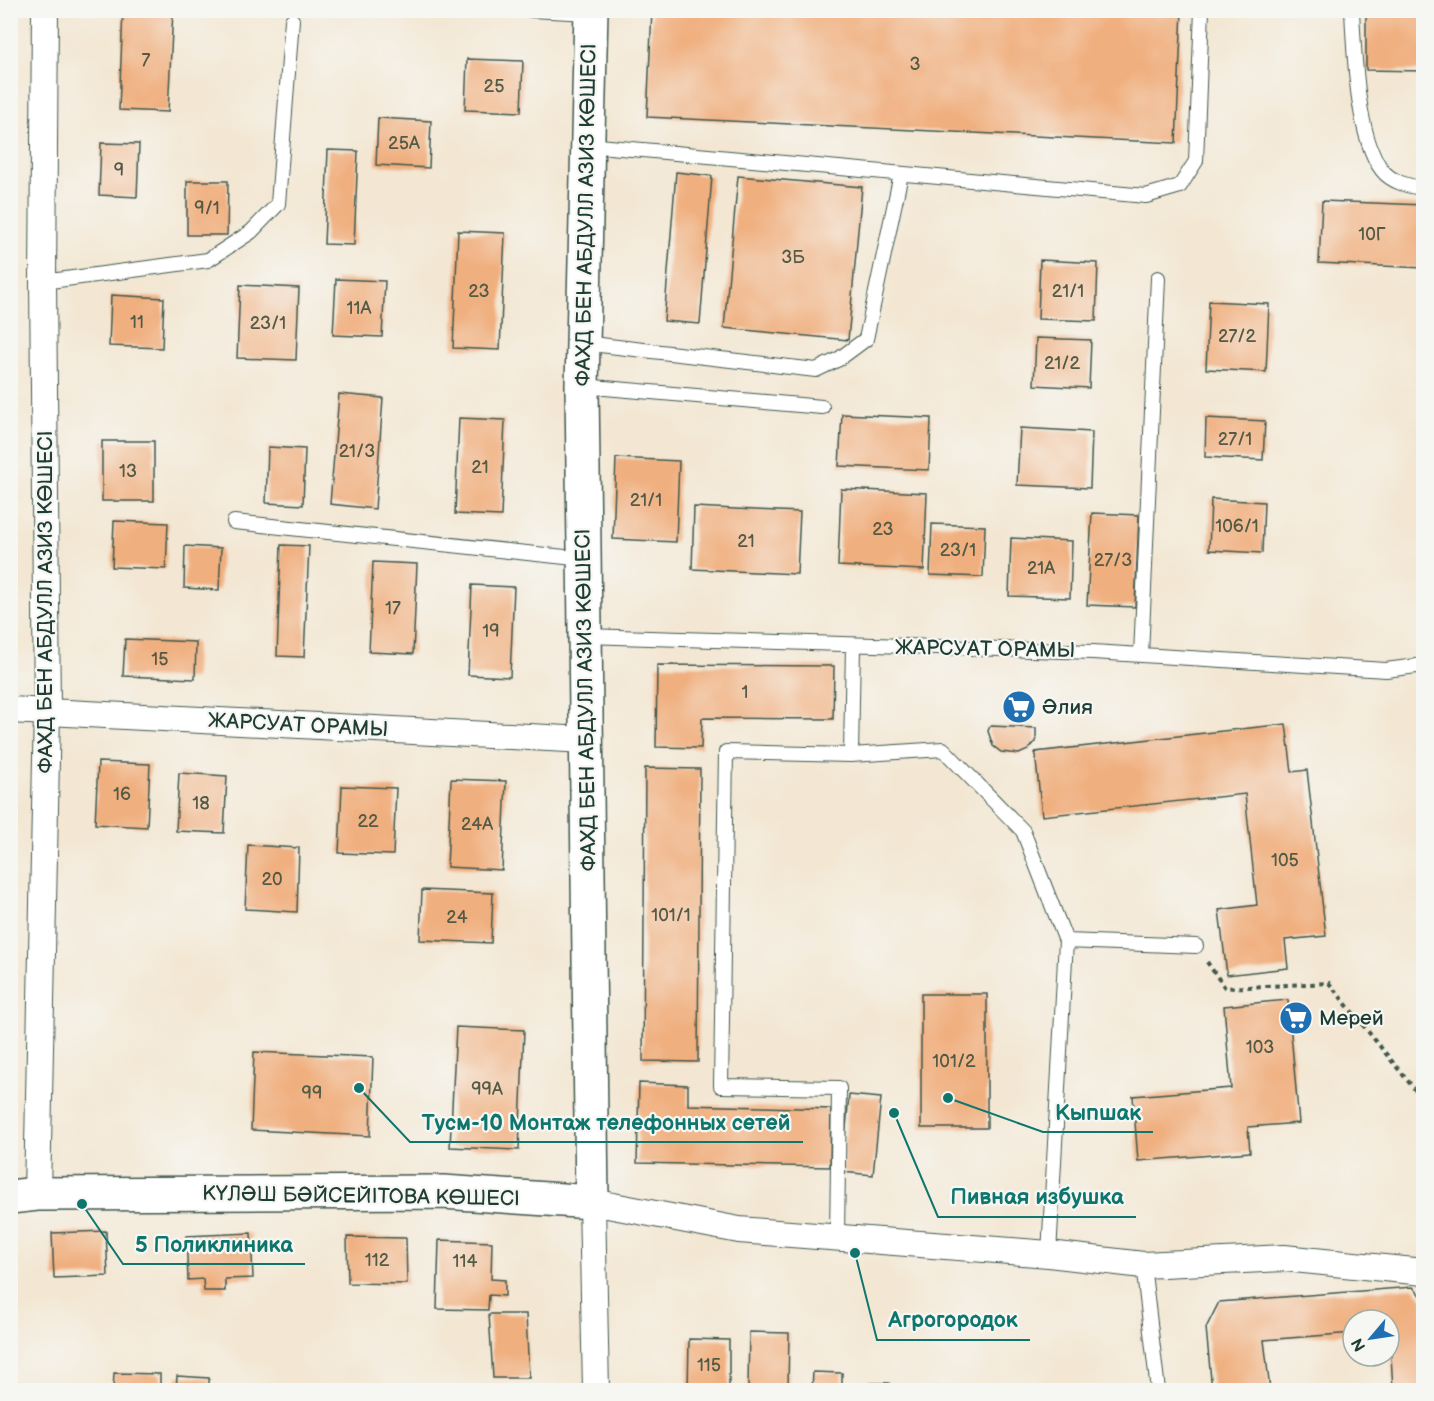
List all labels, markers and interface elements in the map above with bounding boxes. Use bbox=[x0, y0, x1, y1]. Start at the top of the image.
street label: ФАХД БЕН АБДУЛЛ АЗИЗ КӨШЕСІ bbox=[571, 43, 601, 387]
house number: 7 bbox=[142, 50, 151, 71]
house number: 3 bbox=[909, 54, 921, 75]
house number: 25 bbox=[484, 76, 504, 97]
house number: 25А bbox=[388, 133, 420, 154]
house number: 9 bbox=[114, 160, 124, 181]
house number: 9/1 bbox=[194, 198, 220, 219]
house number: 10Г bbox=[1358, 224, 1386, 245]
house number: 3Б bbox=[781, 247, 805, 268]
house number: 23 bbox=[468, 281, 490, 302]
house number: 21/1 bbox=[1052, 281, 1084, 302]
house number: 11А bbox=[347, 298, 372, 319]
house number: 11 bbox=[130, 312, 144, 333]
house number: 23/1 bbox=[250, 313, 286, 334]
house number: 27/2 bbox=[1218, 326, 1256, 347]
house number: 21/2 bbox=[1044, 353, 1080, 374]
house number: 27/1 bbox=[1218, 429, 1252, 450]
street label: ФАХД БЕН АБДУЛЛ АЗИЗ КӨШЕСІ bbox=[33, 431, 58, 773]
house number: 21/3 bbox=[339, 441, 375, 462]
house number: 21 bbox=[471, 457, 489, 478]
house number: 13 bbox=[119, 461, 137, 482]
house number: 21/1 bbox=[630, 490, 662, 511]
house number: 106/1 bbox=[1215, 516, 1259, 537]
house number: 23 bbox=[872, 519, 894, 540]
street label: ФАХД БЕН АБДУЛЛ АЗИЗ КӨШЕСІ bbox=[571, 528, 601, 872]
house number: 21 bbox=[737, 531, 755, 552]
house number: 23/1 bbox=[940, 540, 976, 561]
house number: 27/3 bbox=[1094, 550, 1132, 571]
house number: 21А bbox=[1027, 558, 1055, 579]
house number: 17 bbox=[385, 598, 401, 619]
house number: 19 bbox=[482, 621, 500, 642]
street label: ЖАРСУАТ ОРАМЫ bbox=[895, 635, 1075, 663]
house number: 15 bbox=[151, 649, 169, 670]
house number: 1 bbox=[742, 682, 748, 703]
supermarket icon: Әлия bbox=[1001, 689, 1037, 725]
place label: Әлия bbox=[1042, 695, 1093, 720]
street label: ЖАРСУАТ ОРАМЫ bbox=[207, 708, 389, 742]
house number: 16 bbox=[113, 784, 131, 805]
house number: 18 bbox=[192, 793, 210, 814]
house number: 22 bbox=[357, 811, 379, 832]
house number: 24А bbox=[461, 814, 493, 835]
house number: 105 bbox=[1271, 850, 1299, 871]
house number: 20 bbox=[261, 869, 283, 890]
house number: 101/1 bbox=[651, 905, 691, 926]
house number: 24 bbox=[446, 907, 468, 928]
supermarket icon: Мерей bbox=[1278, 1000, 1314, 1036]
place label: Мерей bbox=[1319, 1006, 1384, 1031]
house number: 103 bbox=[1246, 1037, 1274, 1058]
house number: 101/2 bbox=[932, 1051, 976, 1072]
house number: 99А bbox=[471, 1079, 503, 1100]
house number: 99 bbox=[302, 1083, 322, 1104]
callout: Кыпшак bbox=[1043, 1092, 1153, 1132]
text: Кыпшак bbox=[1055, 1100, 1141, 1127]
callout: Тусм-10 Монтаж телефонных сетей bbox=[410, 1102, 803, 1142]
text: Тусм-10 Монтаж телефонных сетей bbox=[422, 1110, 790, 1137]
callout: Пивная избушка bbox=[938, 1177, 1136, 1217]
street label: КҮЛӘШ БӘЙСЕЙІТОВА КӨШЕСІ bbox=[202, 1181, 520, 1211]
text: Пивная избушка bbox=[950, 1184, 1124, 1211]
callout: 5 Поликлиника bbox=[123, 1224, 305, 1264]
text: 5 Поликлиника bbox=[135, 1232, 293, 1259]
house number: 112 bbox=[365, 1250, 390, 1271]
house number: 114 bbox=[453, 1251, 477, 1272]
callout: Агрогородок bbox=[877, 1300, 1030, 1340]
text: Агрогородок bbox=[887, 1307, 1018, 1334]
north arrow bbox=[1341, 1308, 1401, 1368]
text: N bbox=[1348, 1335, 1370, 1354]
house number: 115 bbox=[697, 1355, 721, 1376]

